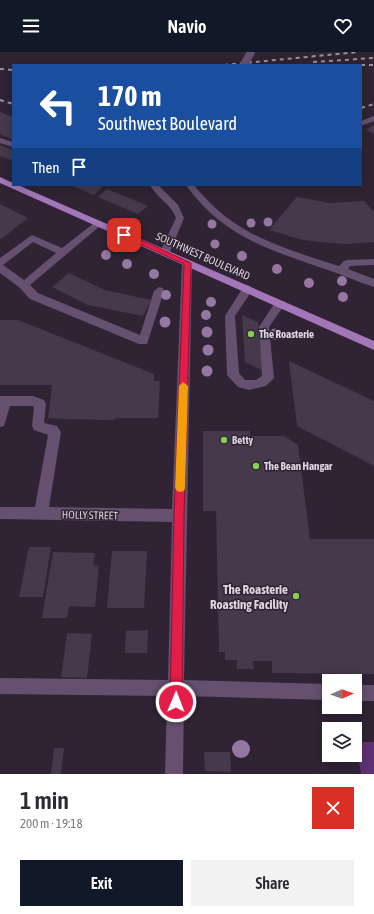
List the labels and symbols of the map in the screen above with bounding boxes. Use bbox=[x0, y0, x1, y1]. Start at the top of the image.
pin bbox=[107, 218, 141, 252]
street label: SOUTHWEST BOULEVARD bbox=[154, 230, 252, 282]
place label: The Roasterie bbox=[259, 328, 314, 340]
marker: The Roasterie bbox=[246, 329, 256, 339]
place label: Betty bbox=[232, 434, 254, 446]
marker: Betty bbox=[219, 435, 229, 445]
place label: The Bean Hangar bbox=[264, 460, 333, 472]
marker: The Bean Hangar bbox=[251, 461, 261, 471]
street label: HOLLY STREET bbox=[62, 509, 118, 521]
place label: The Roasterie Roasting Facility bbox=[210, 582, 289, 612]
marker: The Roasterie Roasting Facility bbox=[291, 591, 301, 601]
north arrow bbox=[322, 674, 362, 714]
position arrow bbox=[155, 681, 197, 723]

